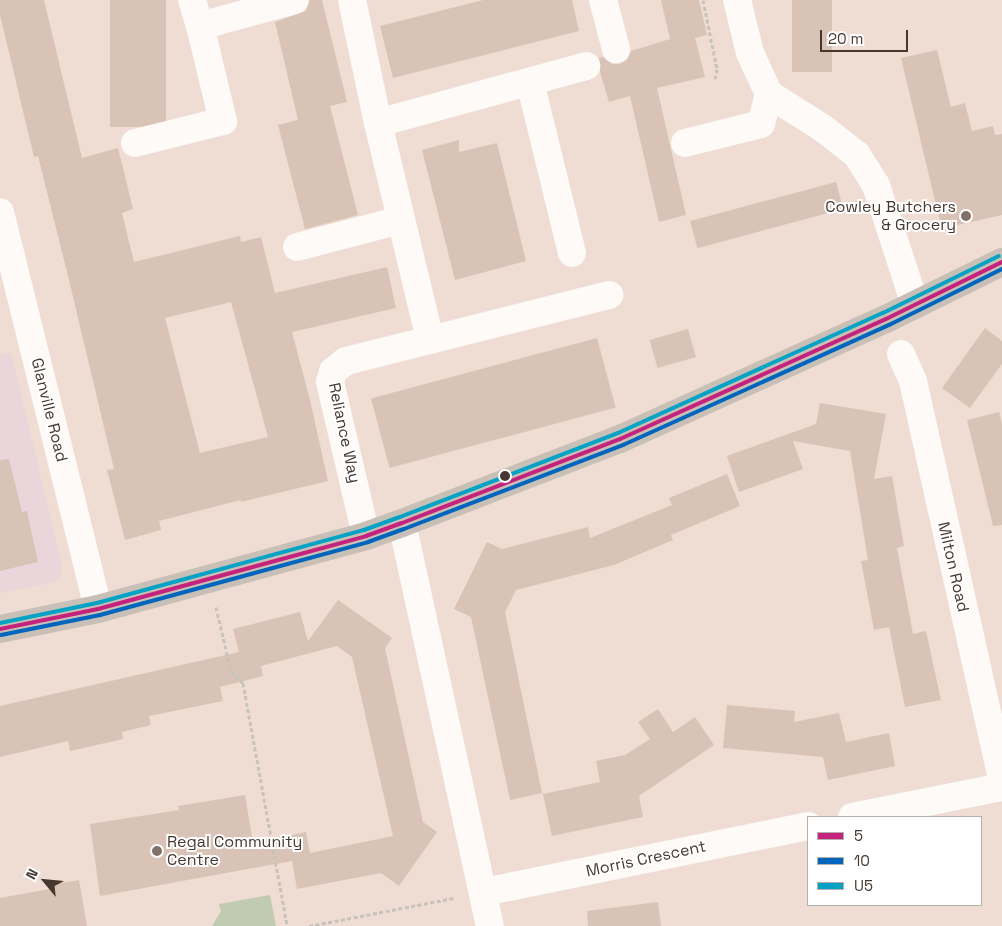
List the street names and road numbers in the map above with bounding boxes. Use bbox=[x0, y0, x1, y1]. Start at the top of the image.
street label: Glanville Road bbox=[27, 356, 71, 464]
street label: Reliance Way bbox=[324, 381, 364, 485]
street label: Milton Road bbox=[933, 520, 973, 614]
street label: Morris Crescent bbox=[584, 837, 708, 881]

